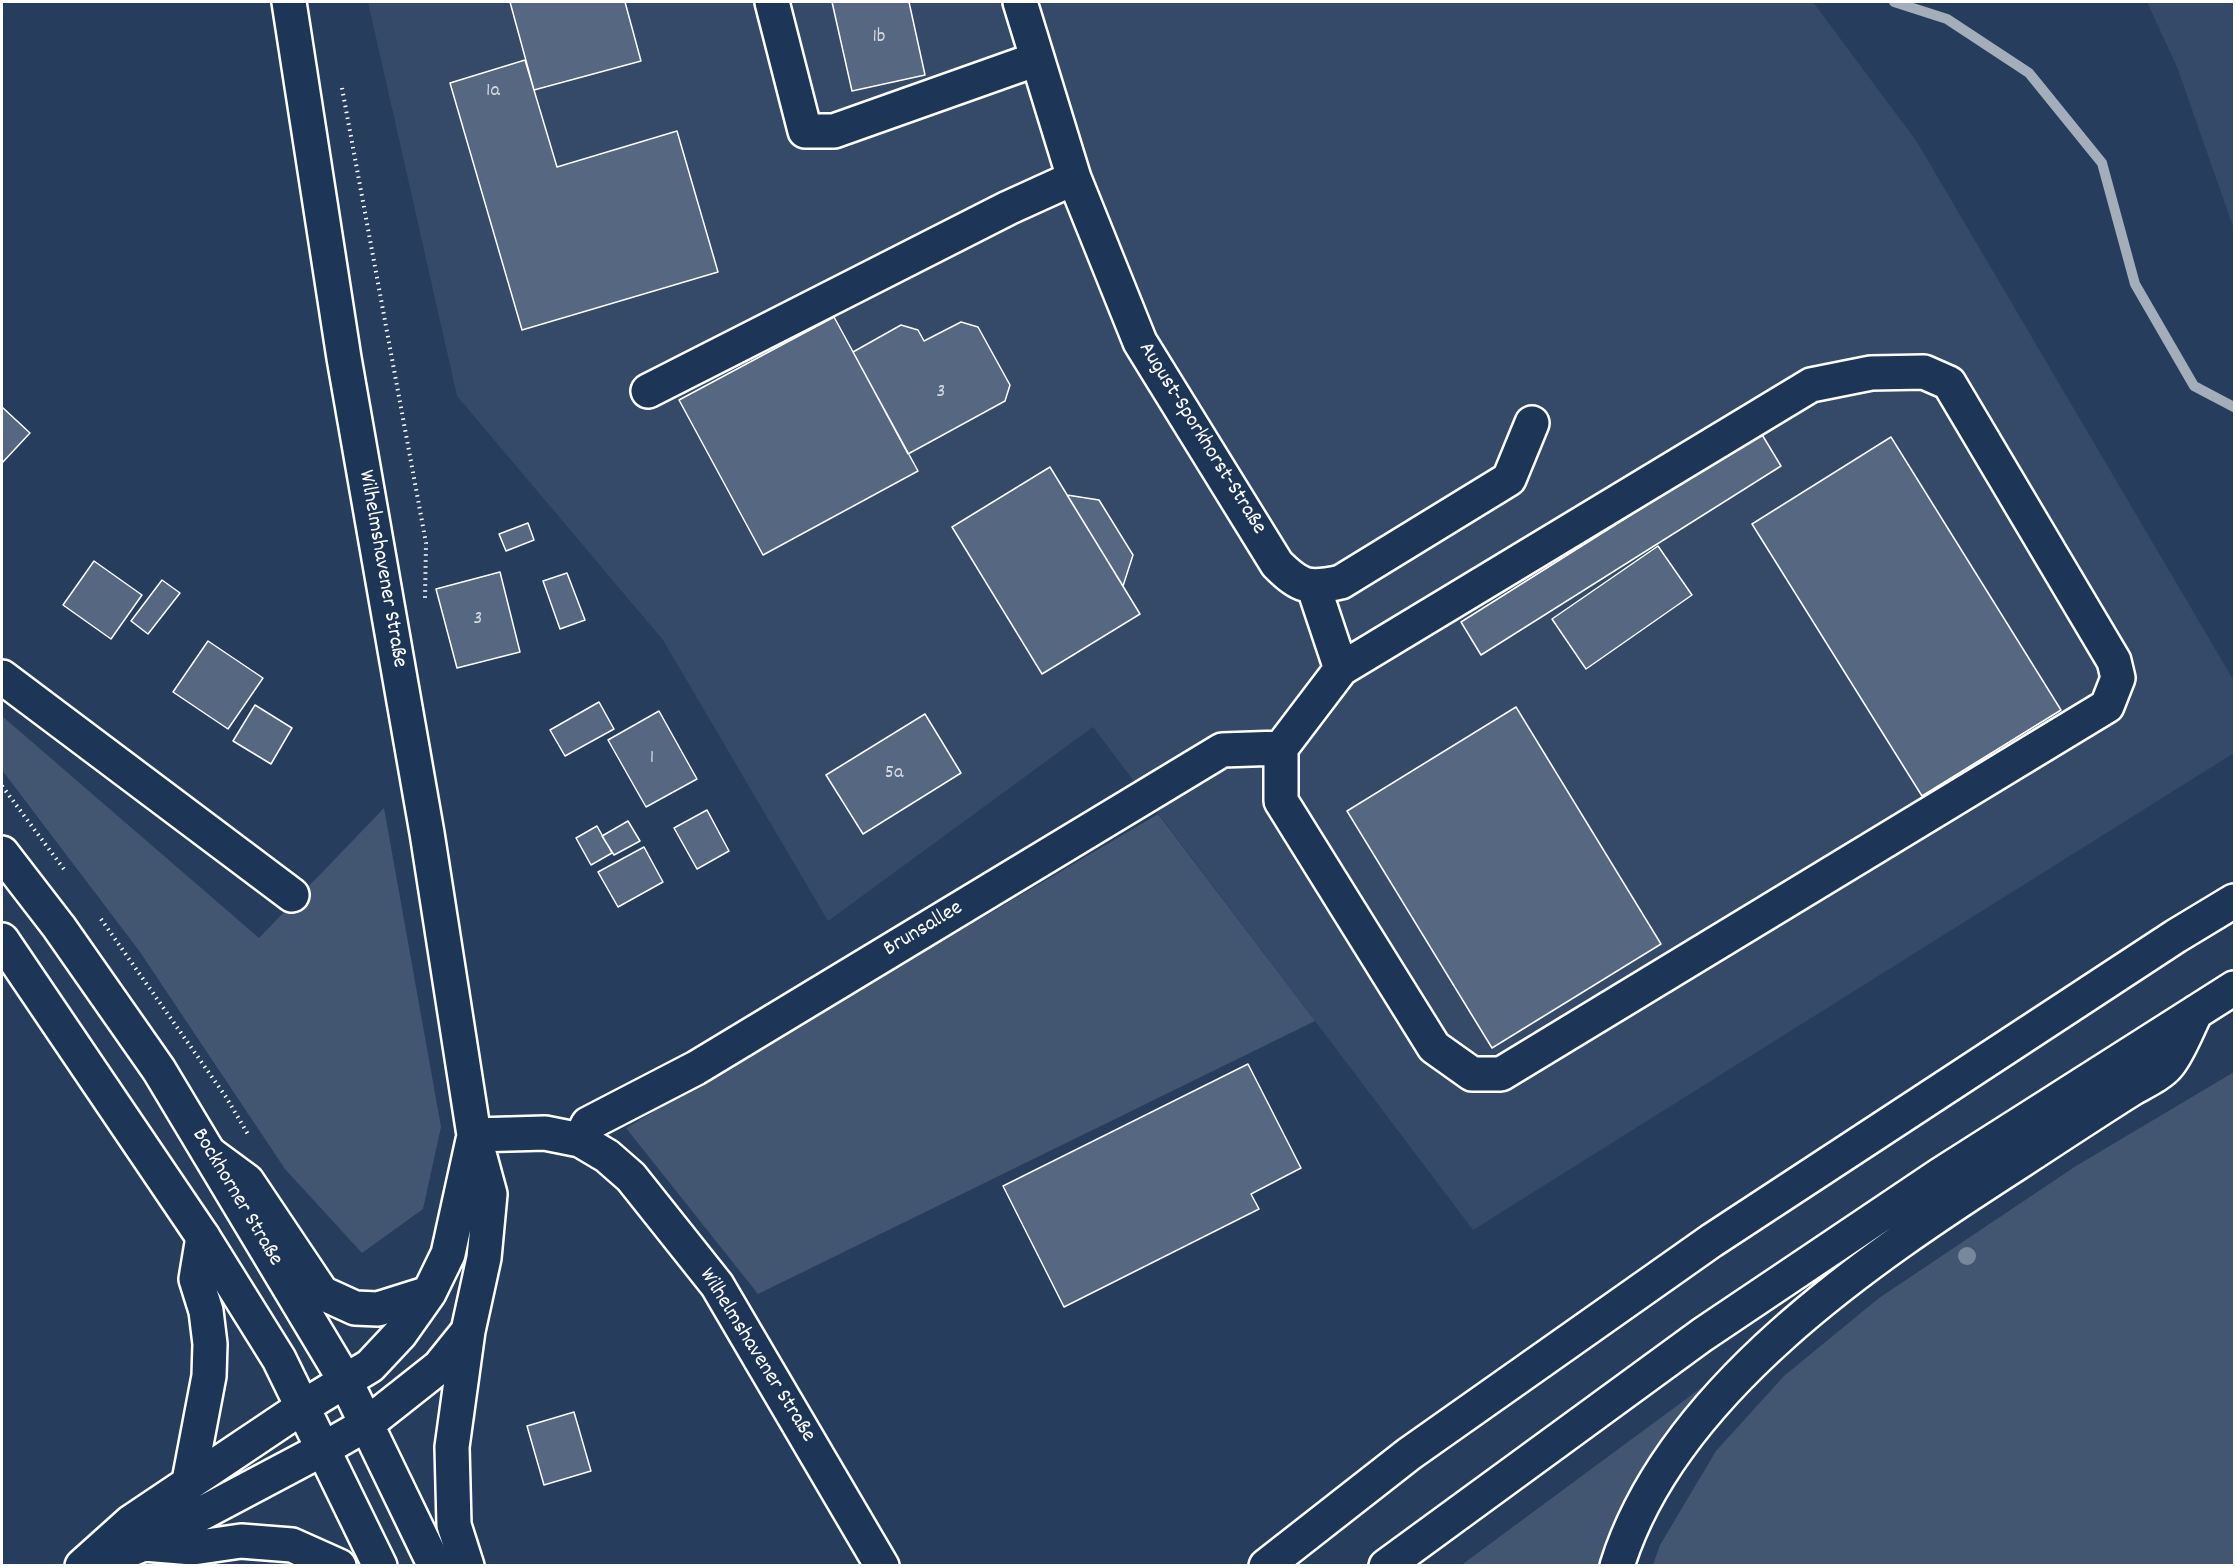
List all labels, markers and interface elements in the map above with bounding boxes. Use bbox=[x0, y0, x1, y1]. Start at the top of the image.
house number: 1b bbox=[872, 26, 886, 50]
house number: 1a bbox=[486, 80, 500, 104]
street label: August-Sporkhorst-Straße bbox=[1131, 338, 1271, 540]
house number: 3 bbox=[937, 381, 945, 405]
street label: Wilhelmshavener Straße bbox=[351, 468, 411, 670]
house number: 3 bbox=[474, 608, 482, 632]
house number: 1 bbox=[650, 747, 654, 771]
house number: 5a bbox=[885, 762, 903, 786]
street label: Brunsallee bbox=[880, 896, 968, 964]
street label: Bockhorner Straße bbox=[185, 1125, 287, 1271]
street label: Wilhelmshavener Straße bbox=[692, 1264, 820, 1448]

